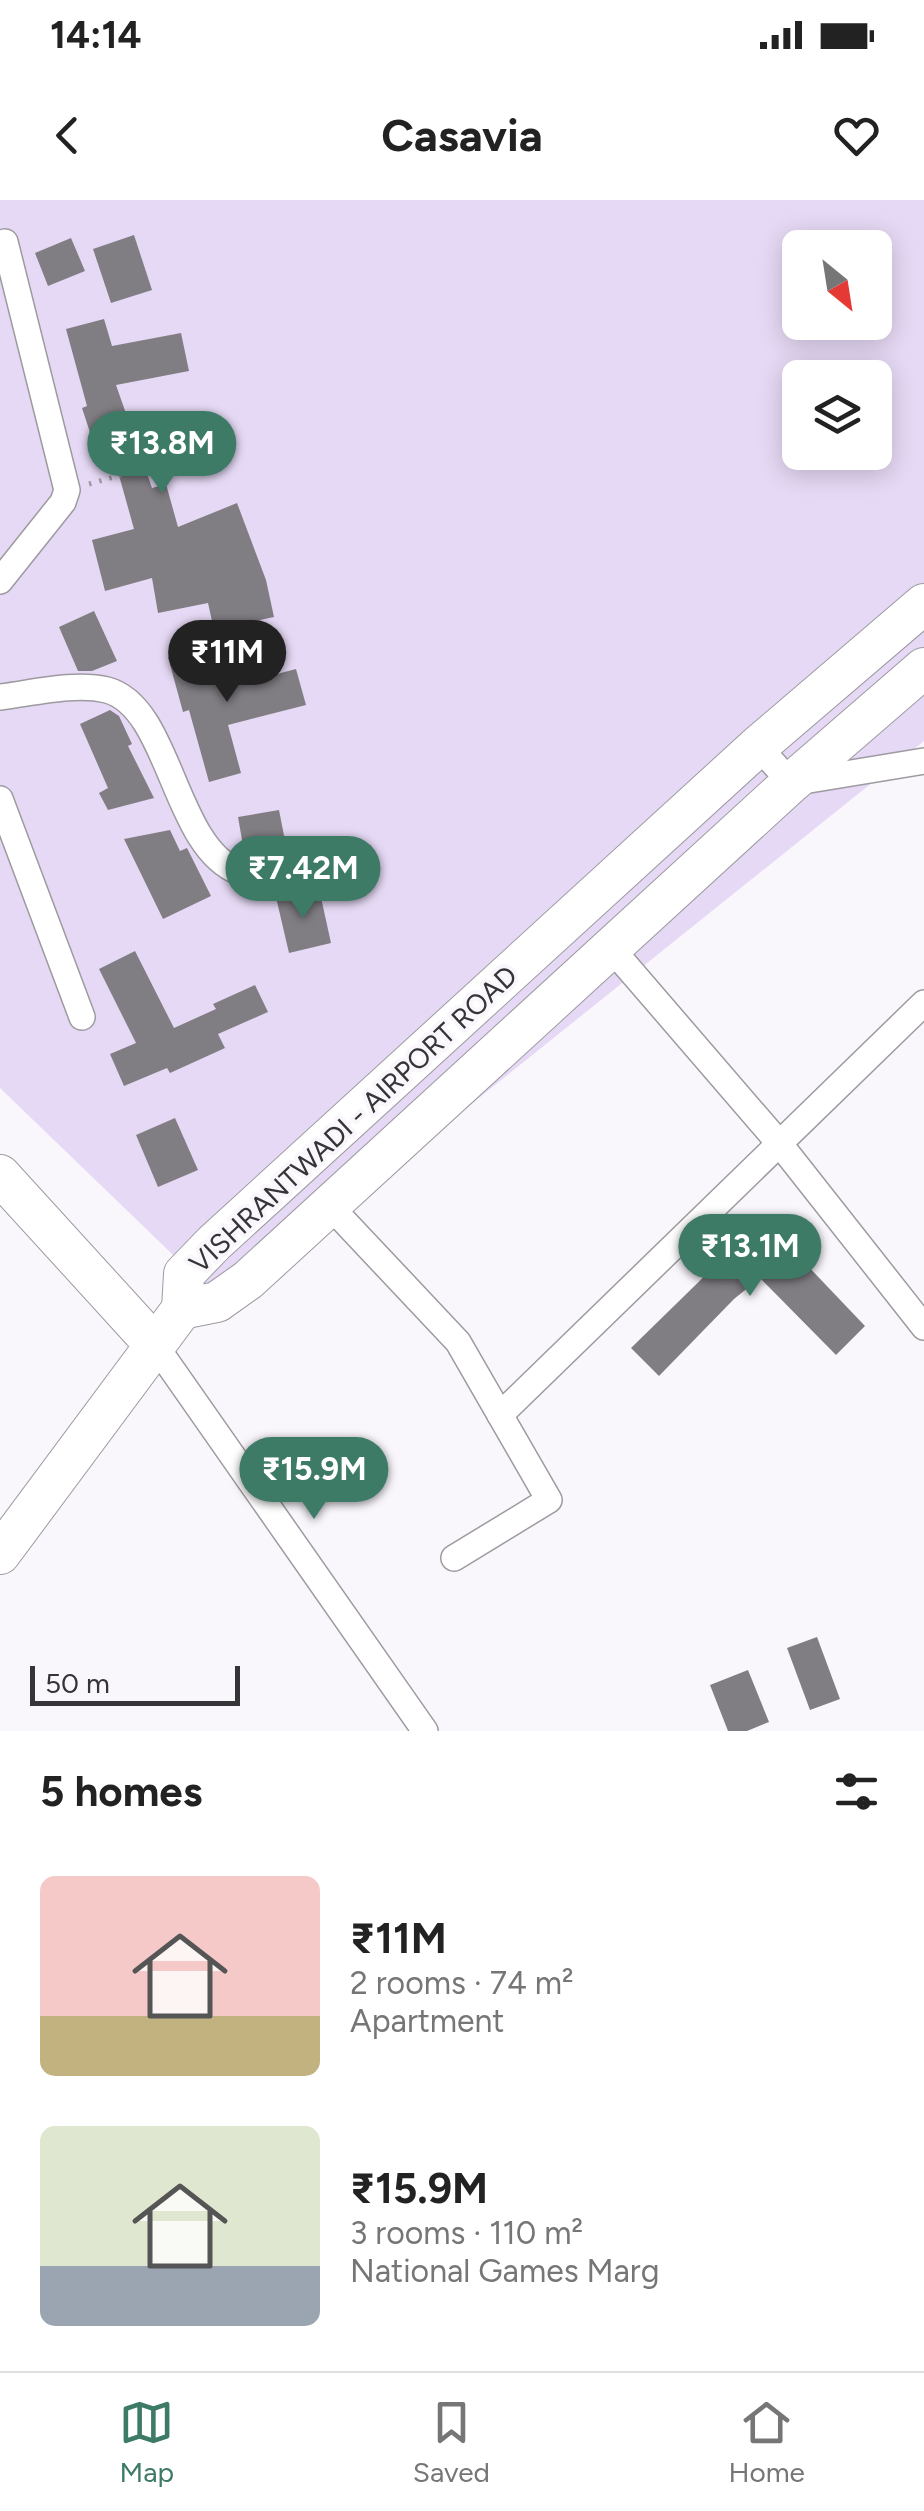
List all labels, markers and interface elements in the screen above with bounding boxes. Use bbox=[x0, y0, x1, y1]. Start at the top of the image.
text: 14:14 bbox=[50, 12, 142, 58]
icon: back bbox=[40, 108, 95, 163]
text: Casavia bbox=[381, 108, 543, 162]
icon: heart bbox=[829, 108, 884, 163]
north arrow bbox=[782, 230, 892, 340]
map controls bbox=[782, 230, 892, 470]
button: layers bbox=[782, 360, 892, 470]
pin: ₹13.8M bbox=[81, 411, 243, 496]
text: ₹13.8M bbox=[109, 424, 215, 462]
pin: ₹11M bbox=[168, 620, 286, 705]
text: ₹11M bbox=[190, 633, 264, 671]
pin: ₹7.42M bbox=[222, 836, 384, 921]
text: ₹7.42M bbox=[247, 849, 359, 887]
street label: VISHRANTWADI - AIRPORT ROAD bbox=[182, 958, 524, 1280]
pin: ₹13.1M bbox=[669, 1214, 831, 1299]
text: ₹13.1M bbox=[700, 1227, 800, 1265]
pin: ₹15.9M bbox=[233, 1437, 395, 1522]
text: ₹15.9M bbox=[261, 1450, 367, 1488]
scale bar bbox=[30, 1661, 240, 1706]
text: 50 m bbox=[45, 1666, 110, 1700]
icon: filters bbox=[829, 1764, 884, 1819]
text: 5 homes bbox=[40, 1766, 202, 1817]
text: ₹11M bbox=[350, 1913, 447, 1964]
icon: home bbox=[120, 1916, 240, 2036]
text: 2 rooms · 74 m² bbox=[350, 1964, 574, 2002]
text: Apartment bbox=[350, 2002, 504, 2040]
text: ₹15.9M bbox=[350, 2163, 488, 2214]
icon: home bbox=[120, 2166, 240, 2286]
text: 3 rooms · 110 m² bbox=[350, 2214, 583, 2252]
text: National Games Marg bbox=[350, 2252, 659, 2290]
tab: Map bbox=[119, 2395, 174, 2489]
tab: Saved bbox=[413, 2395, 490, 2489]
tab: Home bbox=[728, 2395, 805, 2489]

